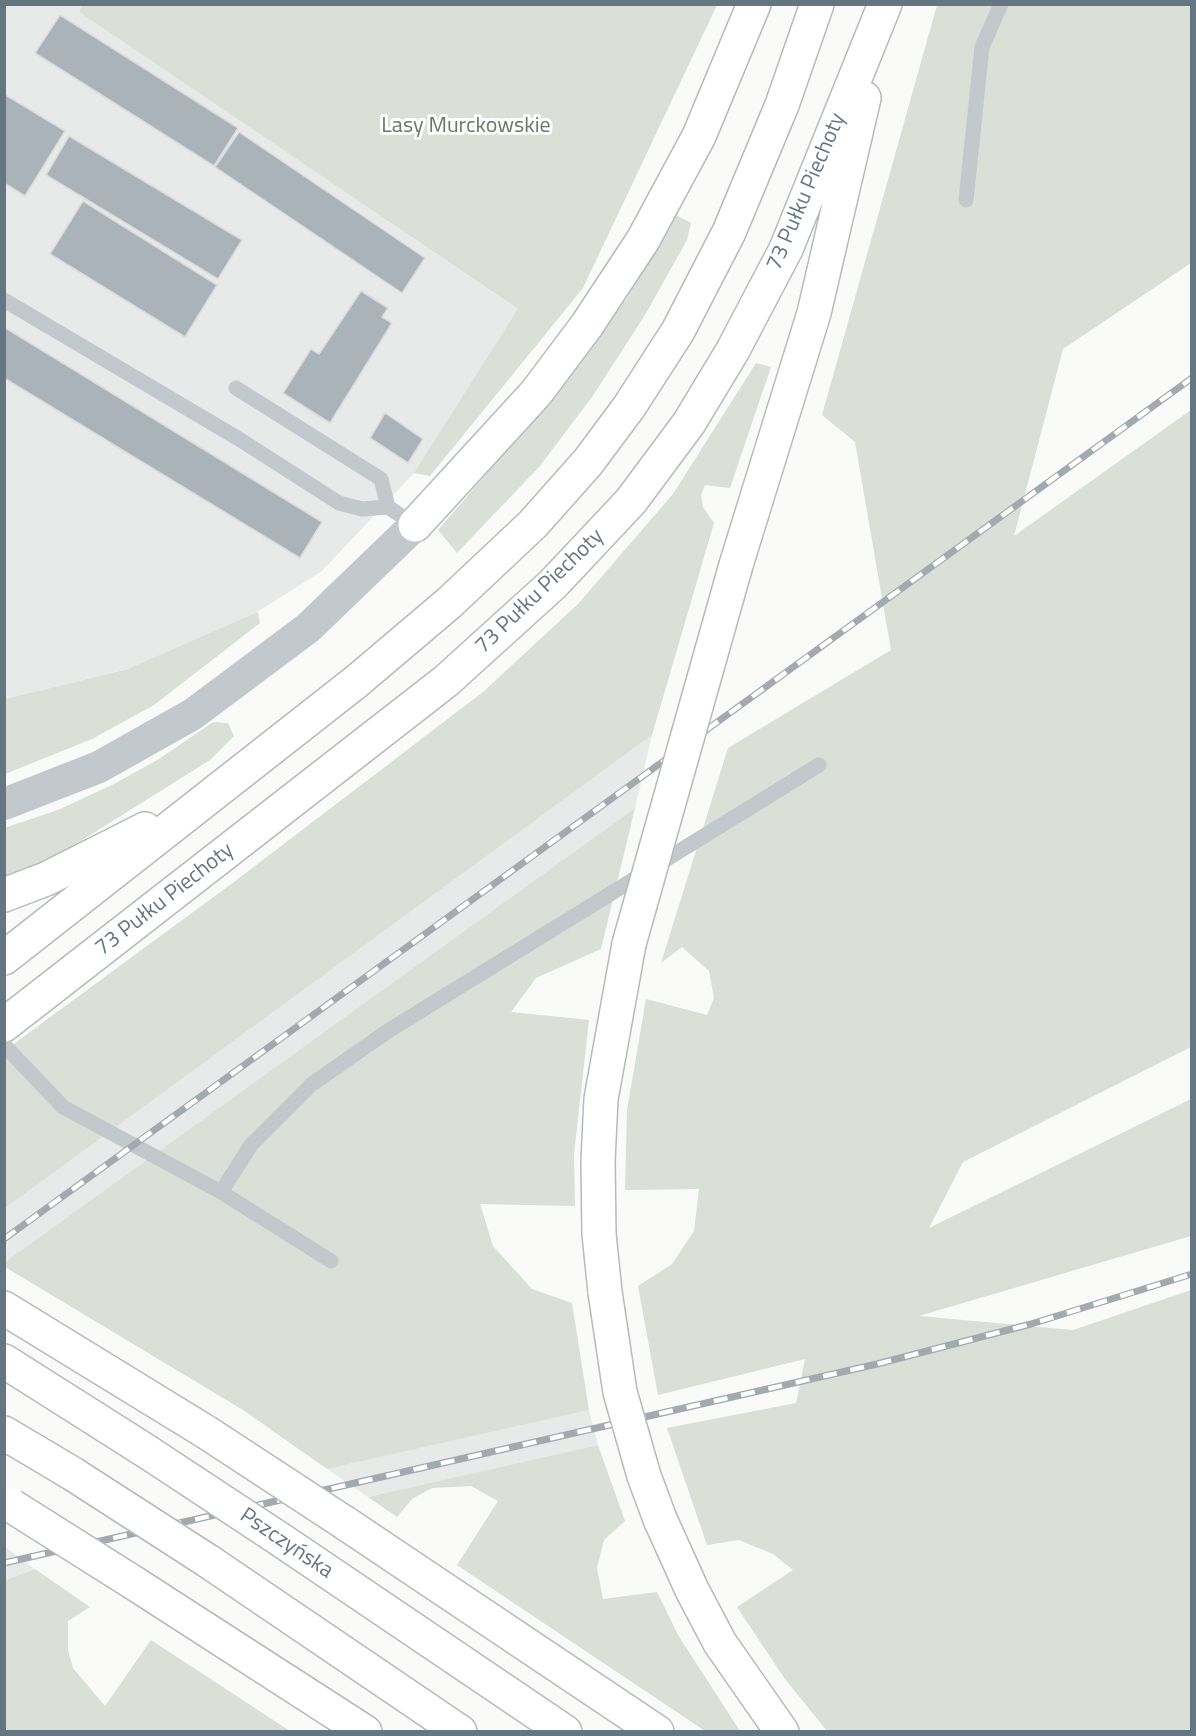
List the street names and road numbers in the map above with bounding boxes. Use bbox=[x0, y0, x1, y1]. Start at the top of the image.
street label: 73 Pułku Piechoty bbox=[762, 109, 852, 275]
street label: 73 Pułku Piechoty bbox=[470, 524, 610, 660]
street label: 73 Pułku Piechoty bbox=[91, 838, 239, 962]
street label: Pszczyńska bbox=[234, 1503, 338, 1585]

